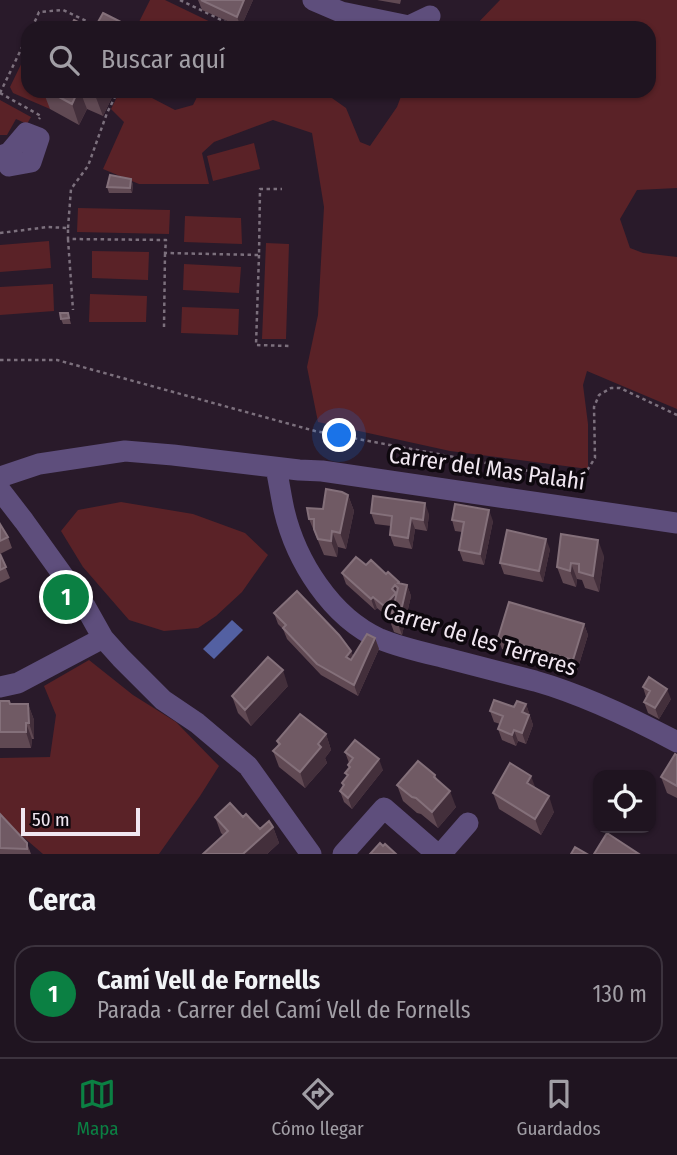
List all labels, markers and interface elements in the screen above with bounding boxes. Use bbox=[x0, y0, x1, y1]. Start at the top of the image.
search box bbox=[21, 21, 656, 98]
icon: search bbox=[45, 41, 83, 79]
text: Buscar aquí bbox=[101, 44, 226, 75]
your location bbox=[322, 418, 356, 452]
street label: Carrer del Mas Palahí bbox=[387, 440, 587, 496]
pin: 1 bbox=[43, 571, 89, 623]
street label: Carrer de les Terreres bbox=[380, 596, 580, 682]
map controls bbox=[593, 770, 656, 833]
button: locate bbox=[593, 770, 656, 833]
scale bar bbox=[21, 805, 140, 837]
text: 50 m bbox=[32, 808, 70, 831]
text: Cerca bbox=[28, 882, 96, 918]
text: Camí Vell de Fornells bbox=[97, 965, 320, 996]
text: 1 bbox=[48, 980, 58, 1008]
text: 130 m bbox=[593, 980, 647, 1008]
text: Parada · Carrer del Camí Vell de Fornells bbox=[97, 996, 471, 1024]
tab: Mapa bbox=[76, 1075, 119, 1140]
tab: Cómo llegar bbox=[271, 1075, 364, 1140]
tab: Guardados bbox=[517, 1075, 601, 1140]

